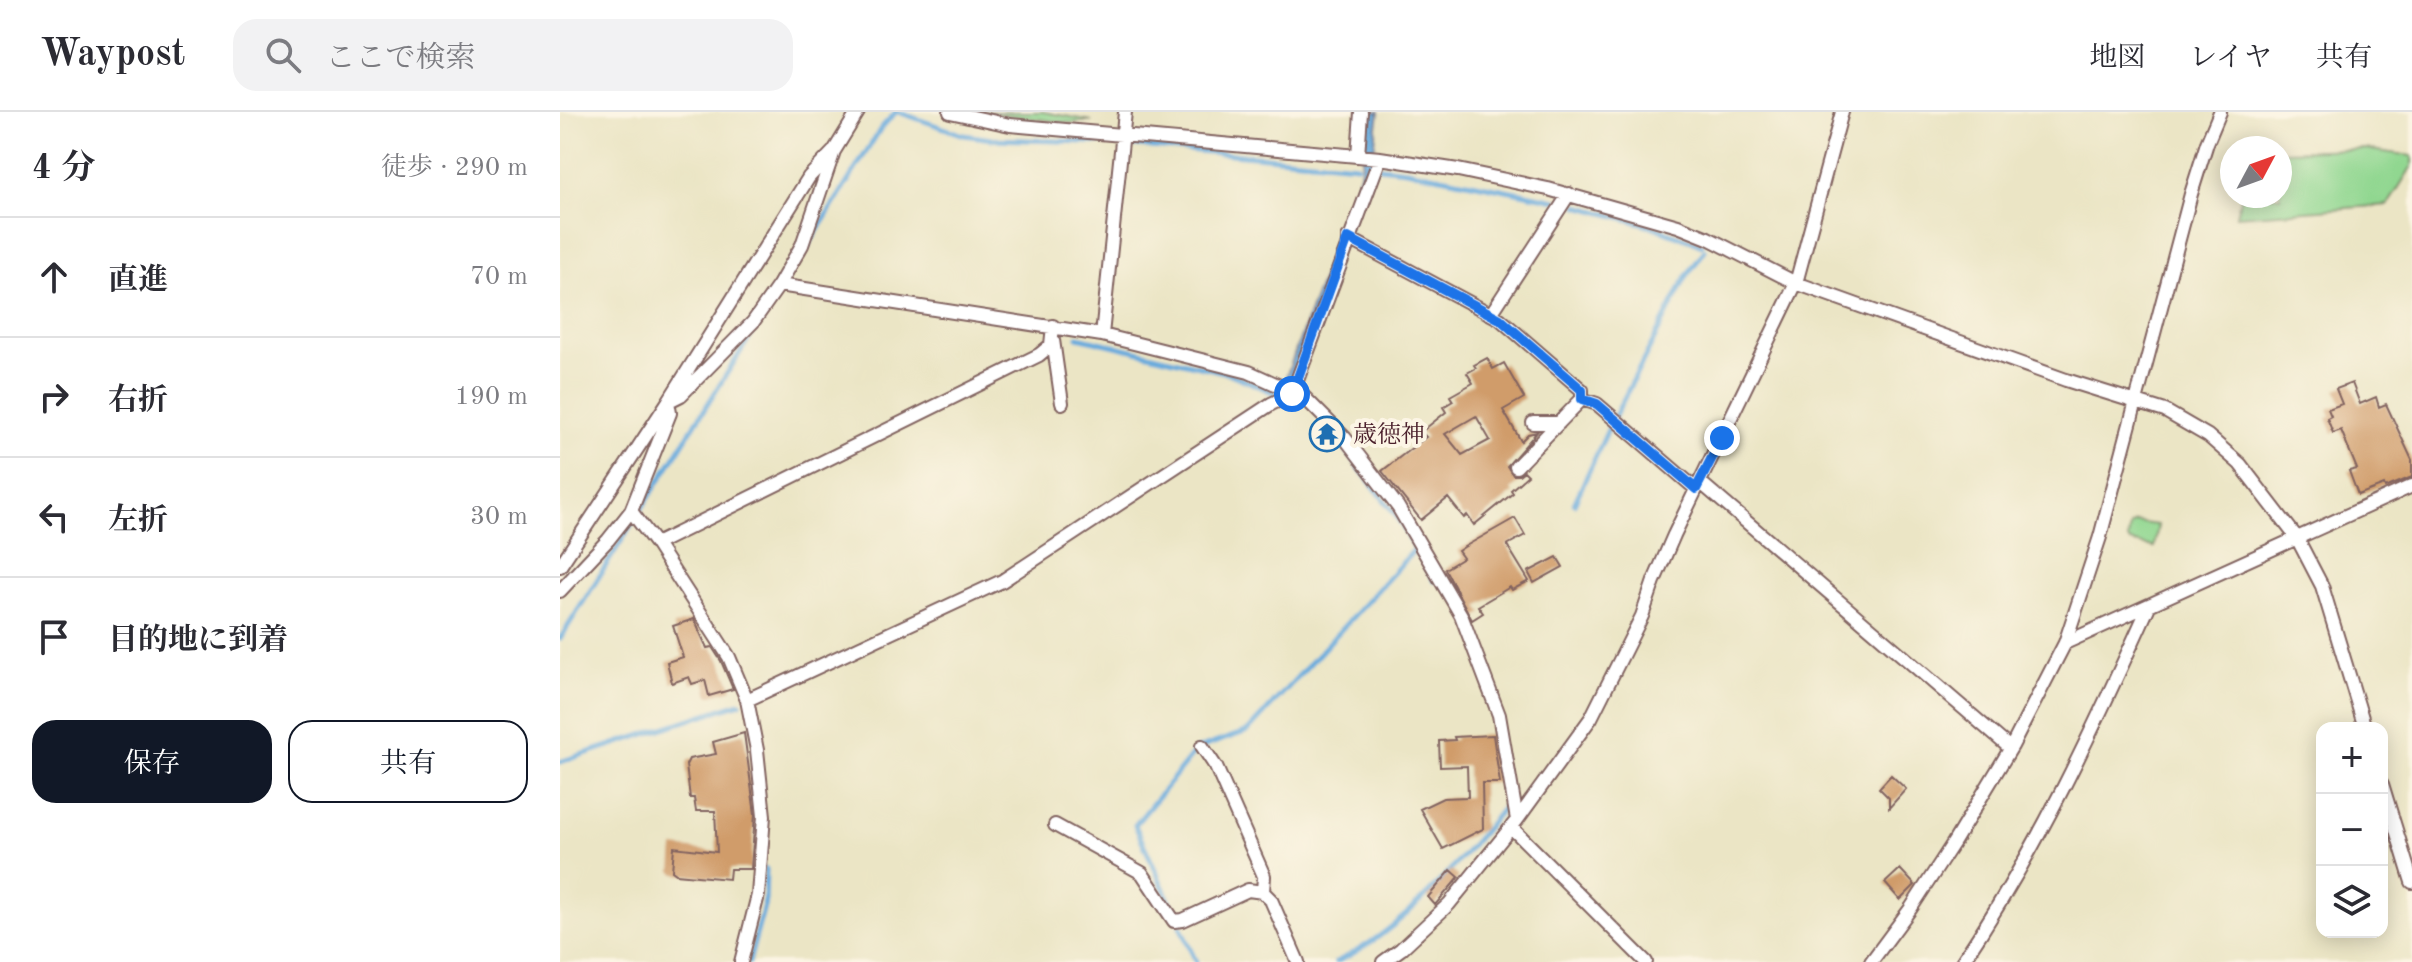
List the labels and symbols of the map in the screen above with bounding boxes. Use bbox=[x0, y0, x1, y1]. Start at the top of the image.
north arrow bbox=[2220, 136, 2292, 208]
route start bbox=[1274, 376, 1310, 412]
temple icon: 歳徳神 bbox=[1308, 415, 1346, 453]
route end bbox=[1704, 420, 1740, 456]
place label: 歳徳神 bbox=[1353, 421, 1425, 448]

